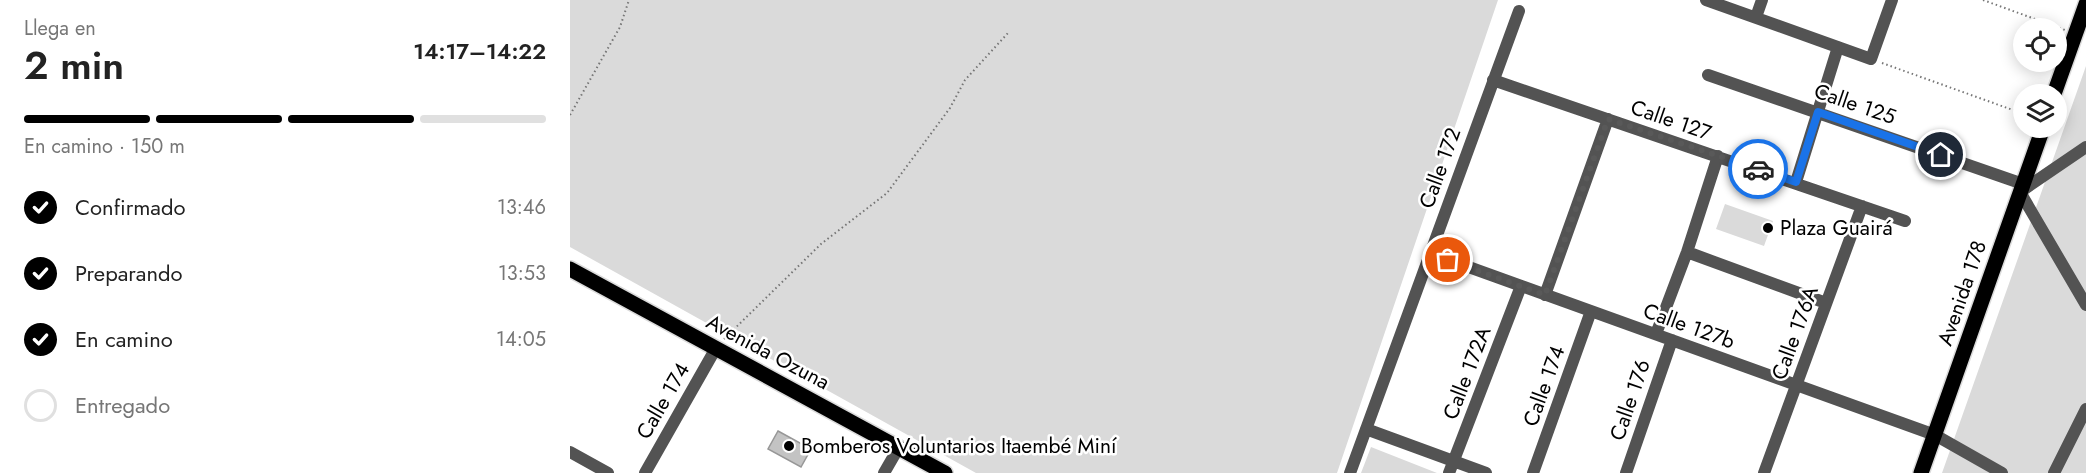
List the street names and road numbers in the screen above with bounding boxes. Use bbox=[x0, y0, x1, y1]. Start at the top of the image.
street label: Calle 125 bbox=[1810, 76, 1900, 132]
street label: Calle 127 bbox=[1627, 92, 1715, 148]
street label: Calle 172 bbox=[1412, 124, 1468, 212]
street label: Avenida 178 bbox=[1930, 236, 1994, 350]
street label: Calle 176A bbox=[1764, 282, 1826, 384]
street label: Calle 127b bbox=[1639, 296, 1739, 356]
street label: Avenida Ozuna bbox=[701, 307, 835, 397]
street label: Calle 172A bbox=[1436, 322, 1499, 424]
street label: Calle 174 bbox=[1516, 341, 1572, 431]
street label: Calle 176 bbox=[1602, 355, 1658, 445]
street label: Calle 174 bbox=[629, 357, 697, 445]

